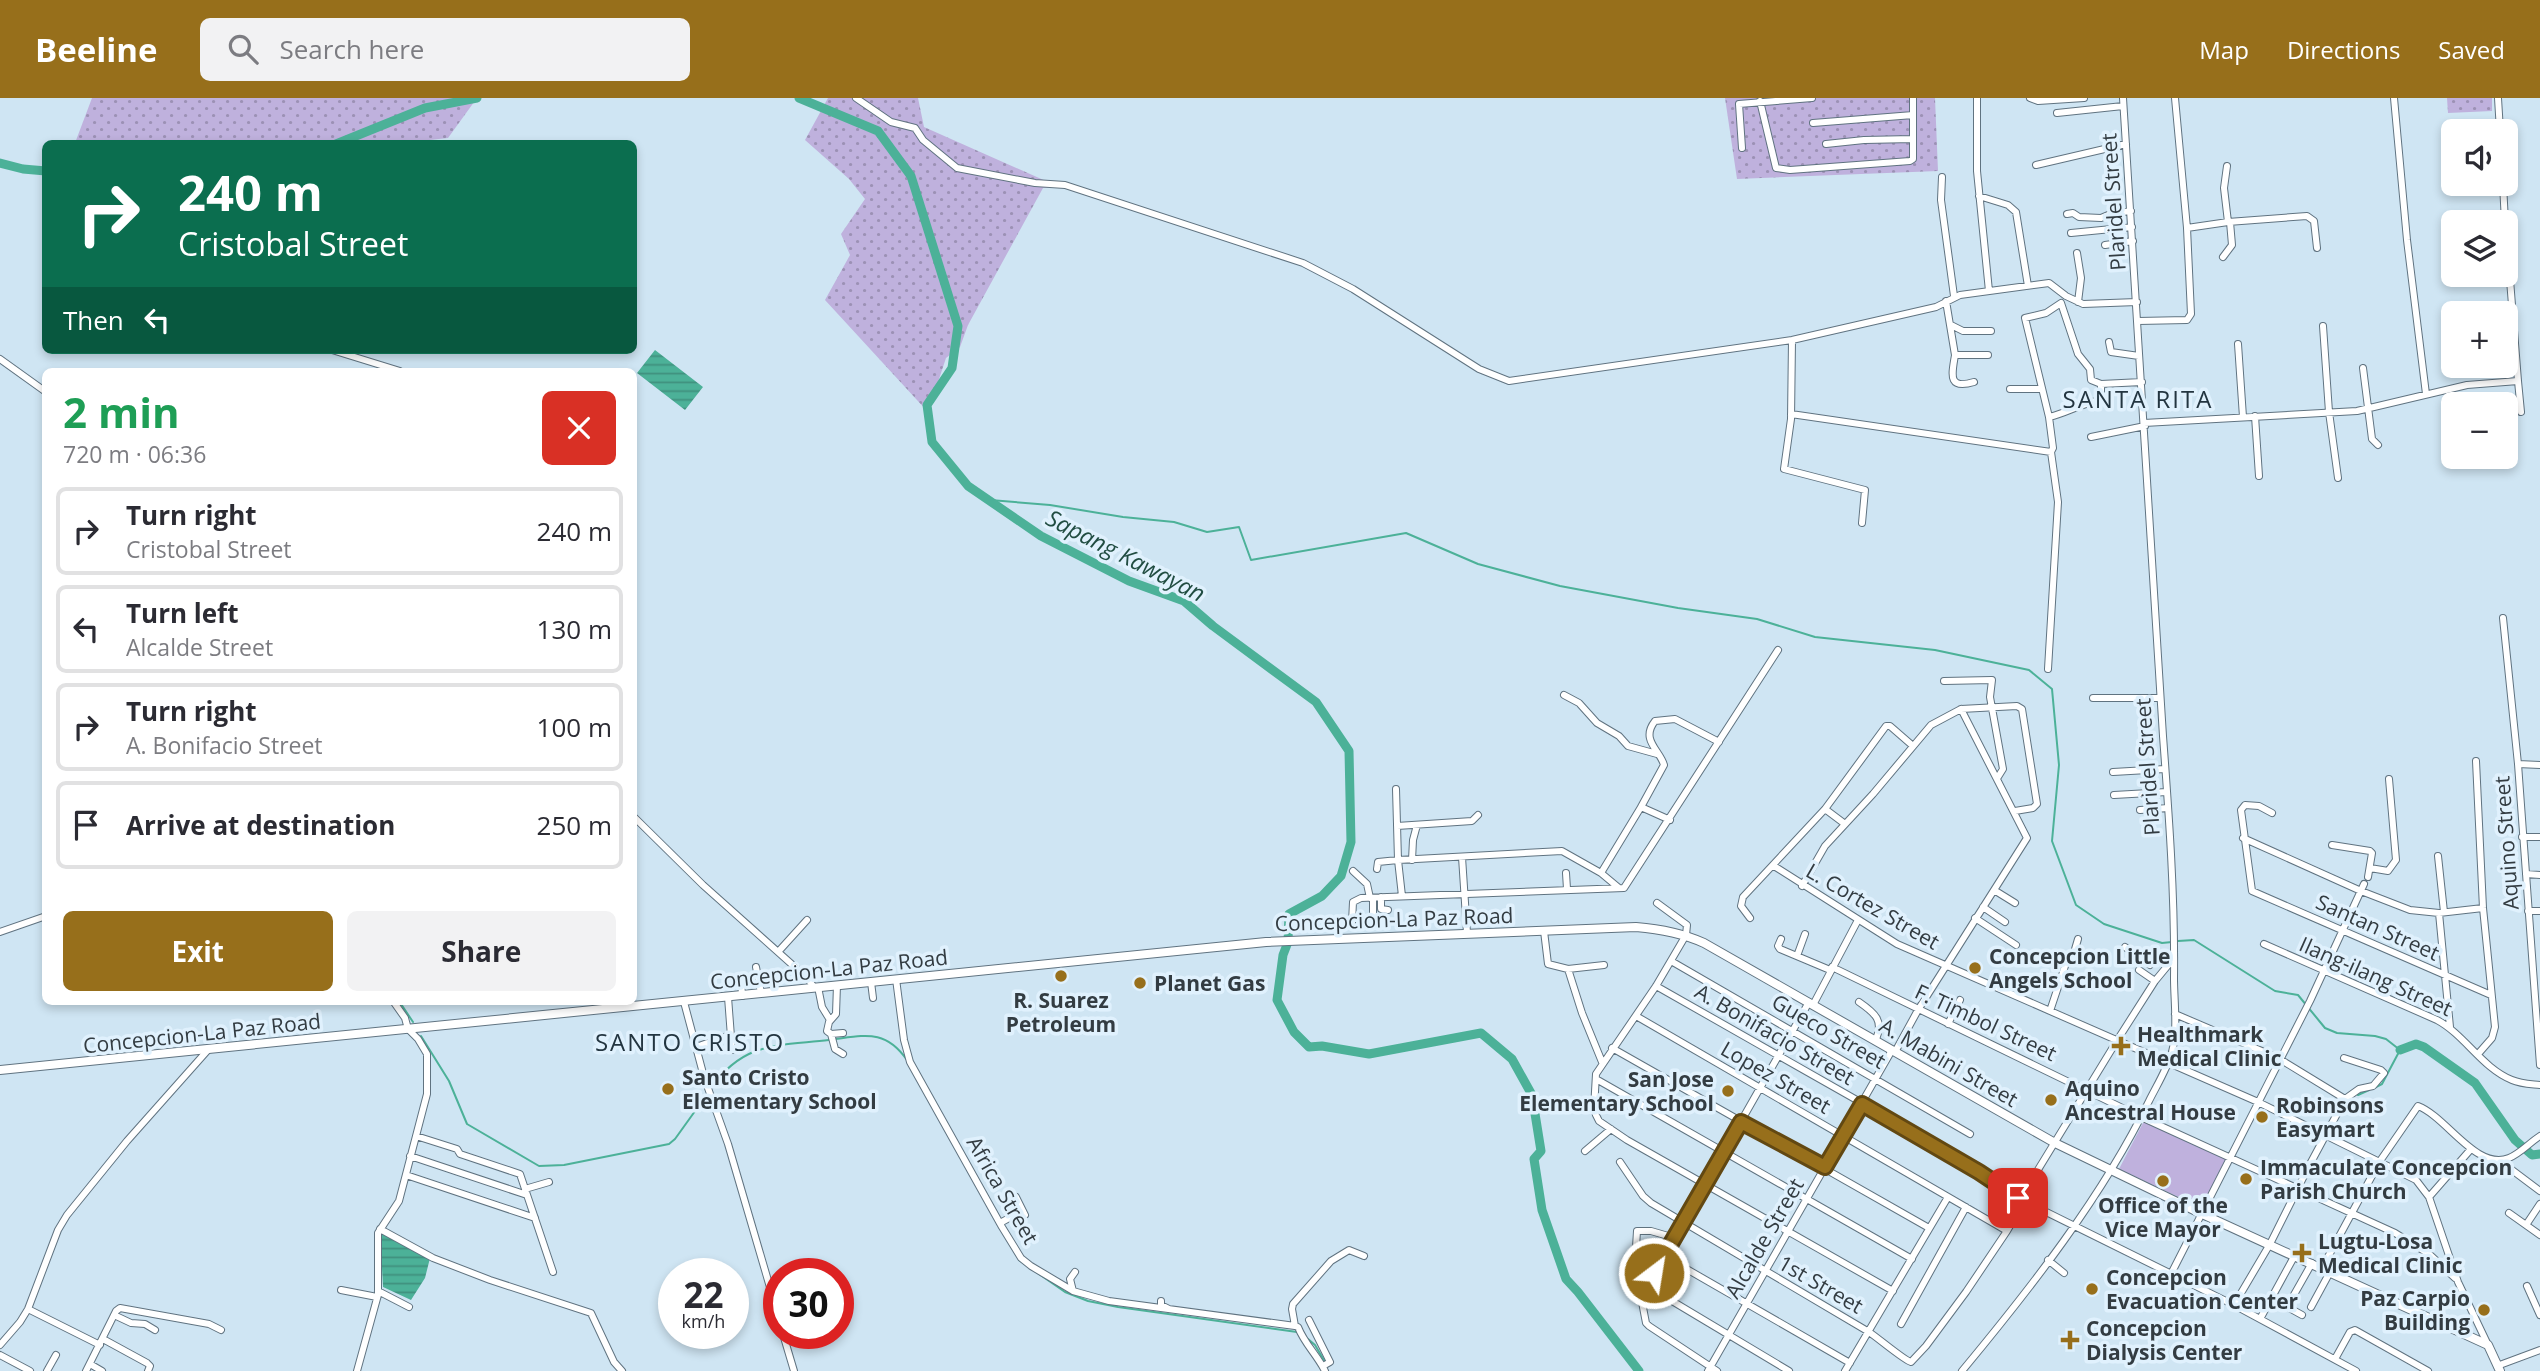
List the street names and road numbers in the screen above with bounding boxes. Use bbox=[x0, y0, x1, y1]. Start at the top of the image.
street label: Plaridel Street bbox=[2094, 132, 2132, 272]
street label: Plaridel Street bbox=[2128, 697, 2166, 837]
street label: Aquino Street bbox=[2487, 775, 2525, 911]
street label: L. Cortez Street bbox=[1801, 856, 1945, 956]
street label: Santan Street bbox=[2312, 887, 2444, 967]
street label: Concepcion-La Paz Road bbox=[1274, 901, 1514, 937]
street label: Ilang-ilang Street bbox=[2295, 930, 2457, 1022]
street label: Concepcion-La Paz Road bbox=[709, 943, 949, 995]
street label: A. Bonifacio Street bbox=[1690, 977, 1860, 1091]
street label: F. Timbol Street bbox=[1911, 977, 2061, 1067]
street label: Gueco Street bbox=[1767, 987, 1891, 1075]
street label: Concepcion-La Paz Road bbox=[82, 1007, 322, 1059]
street label: A. Mabini Street bbox=[1875, 1011, 2023, 1113]
street label: Lopez Street bbox=[1716, 1034, 1836, 1120]
street label: Africa Street bbox=[961, 1131, 1045, 1249]
street label: Alcalde Street bbox=[1718, 1173, 1810, 1303]
street label: 1st Street bbox=[1773, 1248, 1869, 1320]

